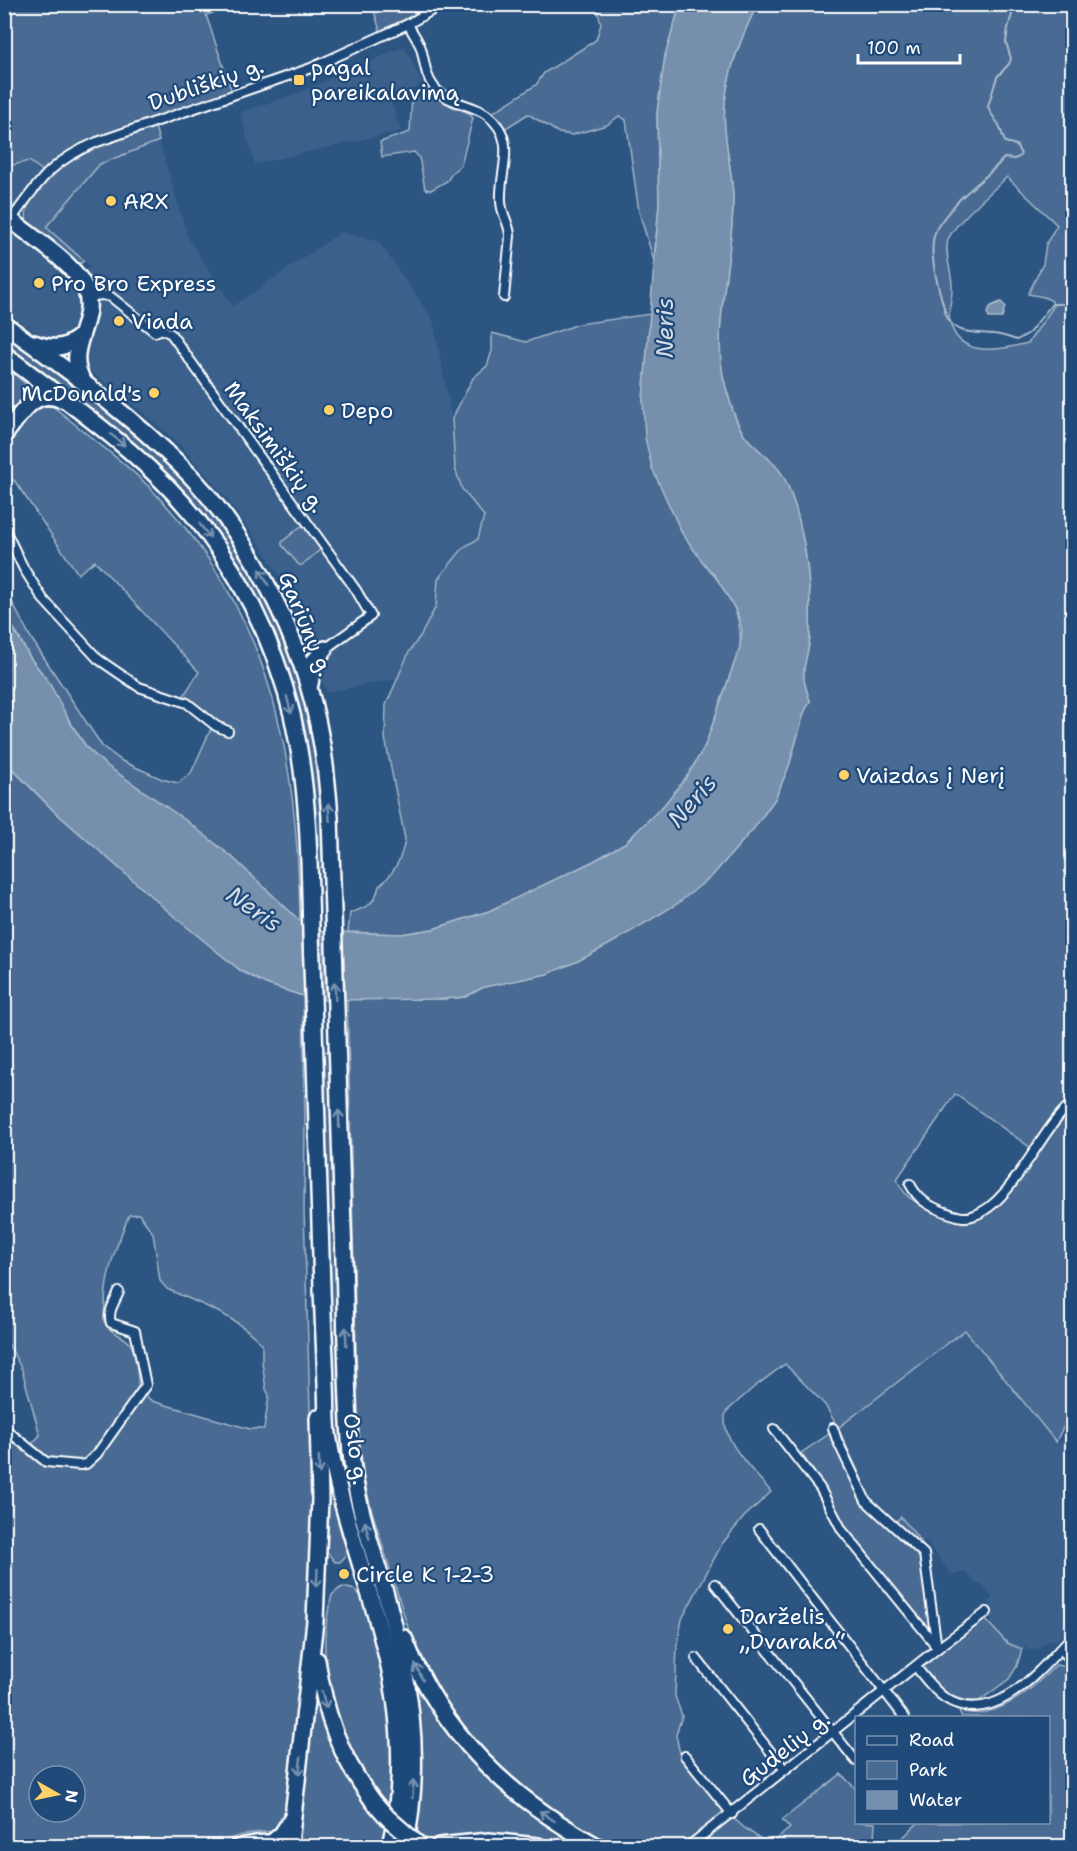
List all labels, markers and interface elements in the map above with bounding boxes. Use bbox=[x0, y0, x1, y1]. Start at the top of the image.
scale bar bbox=[858, 27, 960, 65]
text: 100 m bbox=[867, 36, 921, 60]
street label: Dubliškių g. bbox=[145, 51, 267, 117]
place label: pagal pareikalavimą bbox=[311, 53, 459, 107]
marker: pagal pareikalavimą bbox=[292, 73, 306, 87]
place label: ARX bbox=[123, 187, 169, 216]
marker: ARX bbox=[104, 194, 118, 208]
place label: Pro Bro Express bbox=[51, 269, 216, 298]
marker: Pro Bro Express bbox=[32, 276, 46, 290]
water label: Neris bbox=[649, 298, 681, 358]
place label: Viada bbox=[131, 307, 193, 336]
marker: Viada bbox=[112, 314, 126, 328]
street label: Maksimiškių g. bbox=[218, 376, 332, 518]
place label: McDonald's bbox=[21, 379, 142, 408]
marker: McDonald's bbox=[147, 386, 161, 400]
place label: Depo bbox=[341, 396, 393, 425]
marker: Depo bbox=[322, 403, 336, 417]
one-way arrow bbox=[109, 433, 125, 446]
one-way arrow bbox=[199, 522, 212, 538]
street label: Gariūnų g. bbox=[272, 567, 340, 681]
one-way arrow bbox=[258, 569, 270, 586]
one-way arrow bbox=[284, 695, 296, 714]
place label: Vaizdas į Nerį bbox=[856, 761, 1005, 790]
water label: Neris bbox=[660, 768, 724, 834]
marker: Vaizdas į Nerį bbox=[837, 768, 851, 782]
one-way arrow bbox=[323, 802, 334, 822]
water label: Neris bbox=[220, 878, 288, 940]
one-way arrow bbox=[329, 982, 341, 1002]
one-way arrow bbox=[333, 1109, 345, 1129]
one-way arrow bbox=[340, 1327, 352, 1346]
street label: Oslo g. bbox=[337, 1411, 375, 1487]
one-way arrow bbox=[313, 1455, 325, 1475]
one-way arrow bbox=[360, 1521, 372, 1540]
place label: Circle K 1-2-3 bbox=[356, 1560, 494, 1589]
marker: Circle K 1-2-3 bbox=[337, 1567, 351, 1581]
one-way arrow bbox=[312, 1568, 323, 1588]
place label: Darželis „Dvaraka“ bbox=[739, 1602, 846, 1656]
marker: Darželis „Dvaraka“ bbox=[721, 1622, 735, 1636]
one-way arrow bbox=[413, 1664, 425, 1682]
one-way arrow bbox=[319, 1690, 331, 1709]
street label: Gudelių g. bbox=[734, 1705, 836, 1793]
legend bbox=[855, 1716, 1050, 1824]
text: Road bbox=[909, 1728, 954, 1752]
one-way arrow bbox=[294, 1755, 305, 1775]
text: Park bbox=[909, 1758, 948, 1782]
north arrow bbox=[27, 1764, 87, 1824]
one-way arrow bbox=[408, 1779, 419, 1799]
text: N bbox=[60, 1788, 83, 1804]
text: Water bbox=[909, 1788, 962, 1812]
one-way arrow bbox=[540, 1810, 556, 1822]

